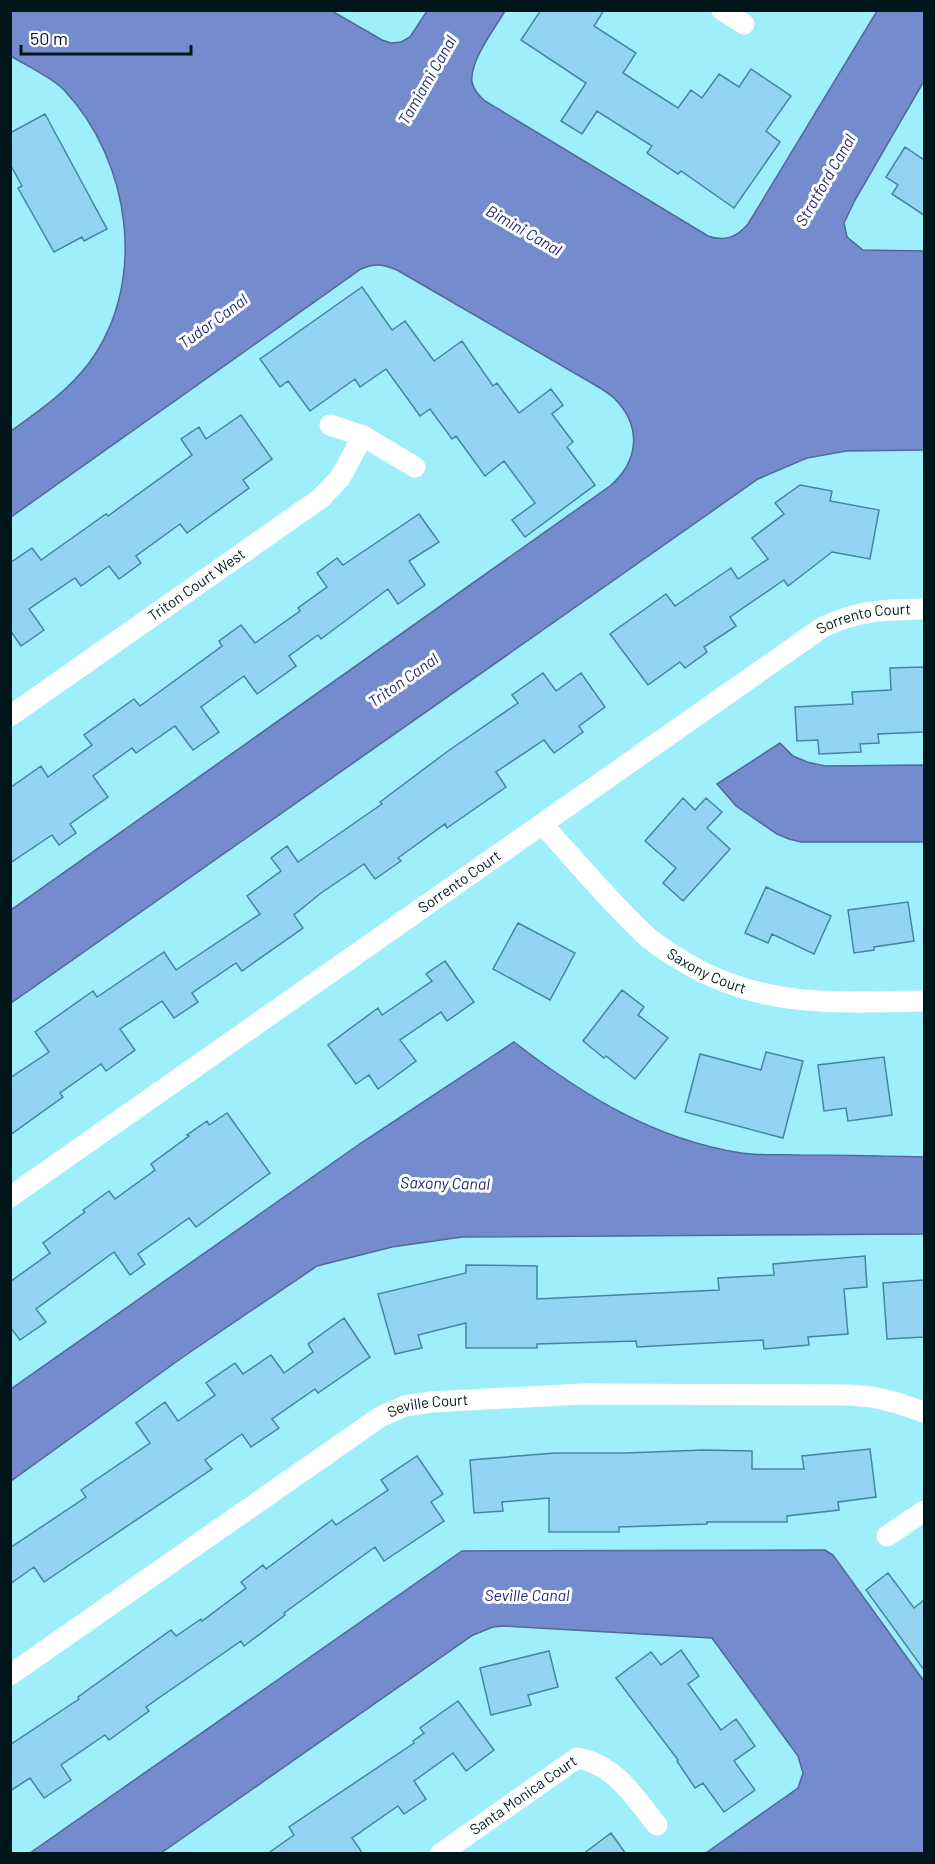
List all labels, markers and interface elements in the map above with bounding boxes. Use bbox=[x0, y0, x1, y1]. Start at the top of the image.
scale bar bbox=[21, 18, 190, 56]
text: 50 m bbox=[30, 27, 68, 49]
water label: Tamiami Canal bbox=[393, 31, 460, 128]
water label: Stratford Canal bbox=[791, 130, 859, 229]
water label: Bimini Canal bbox=[483, 200, 566, 259]
water label: Tudor Canal bbox=[175, 289, 251, 352]
street label: Triton Court West bbox=[144, 544, 248, 624]
street label: Sorrento Court bbox=[812, 599, 911, 637]
water label: Triton Canal bbox=[364, 648, 442, 711]
street label: Sorrento Court bbox=[414, 846, 504, 916]
street label: Saxony Court bbox=[664, 944, 748, 997]
water label: Saxony Canal bbox=[400, 1172, 490, 1193]
street label: Seville Court bbox=[384, 1390, 469, 1421]
water label: Seville Canal bbox=[484, 1585, 570, 1604]
street label: Santa Monica Court bbox=[466, 1751, 580, 1838]

